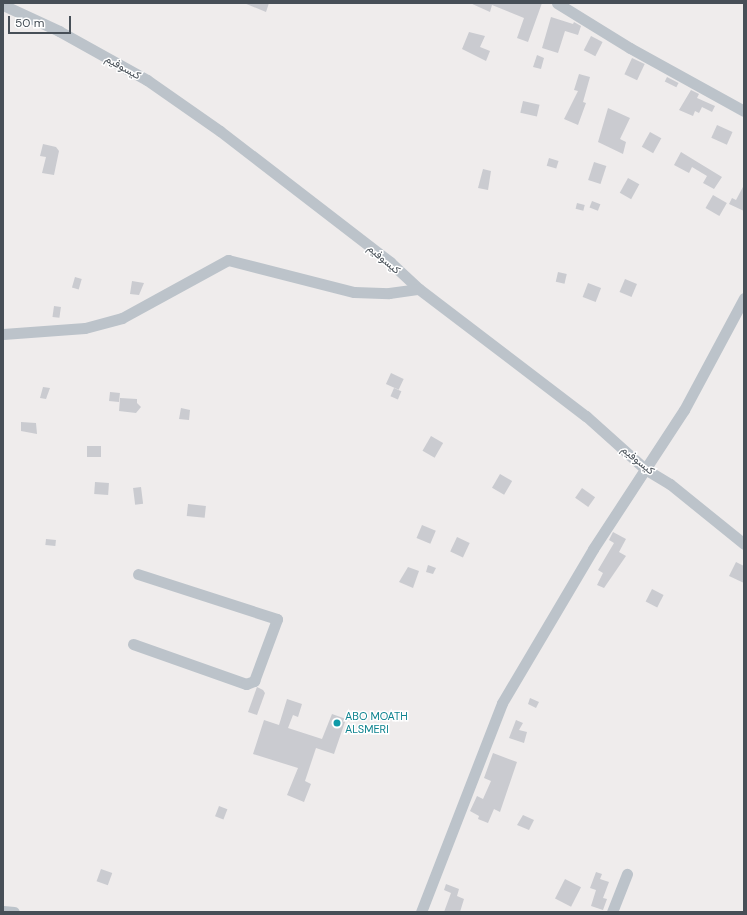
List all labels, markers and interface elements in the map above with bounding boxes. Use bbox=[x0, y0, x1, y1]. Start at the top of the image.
scale bar bbox=[10, 8, 73, 34]
text: 50 m bbox=[15, 15, 44, 31]
street label: كيسوفيم bbox=[103, 52, 143, 82]
street label: كيسوفيم bbox=[365, 241, 403, 277]
street label: كيسوفيم bbox=[619, 443, 657, 477]
place label: ABO MOATH ALSMERI bbox=[345, 710, 408, 736]
marker: ABO MOATH ALSMERI bbox=[332, 718, 342, 728]

